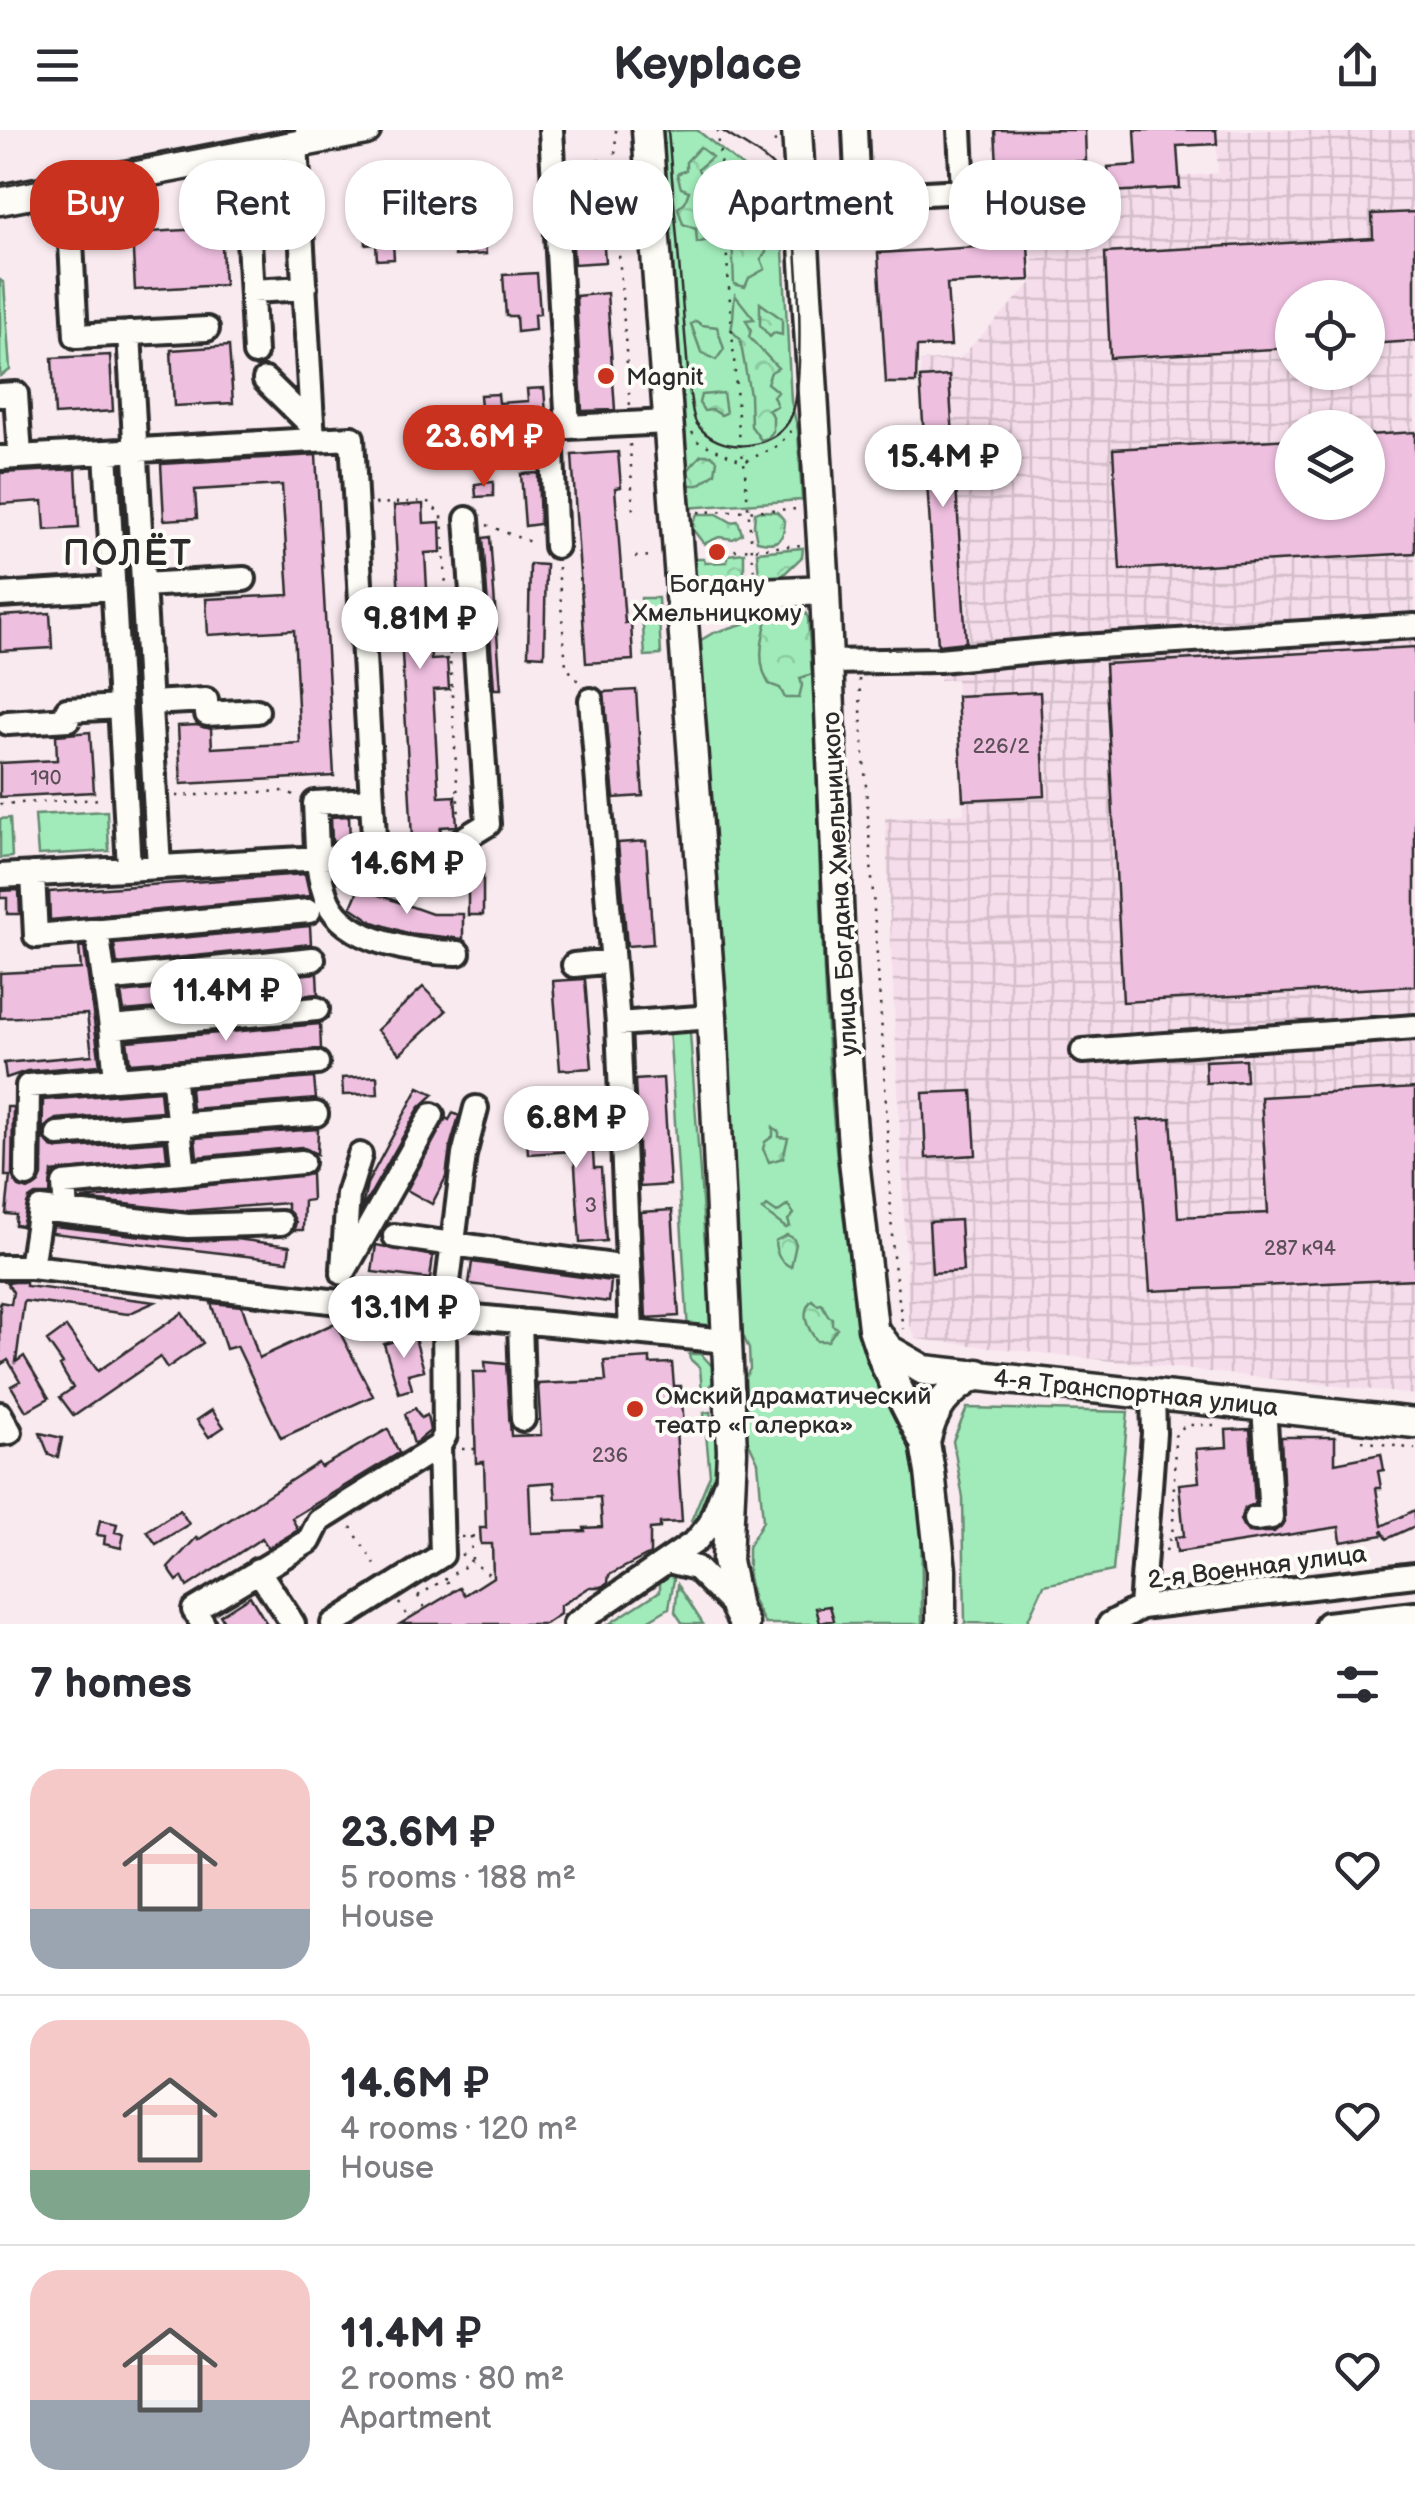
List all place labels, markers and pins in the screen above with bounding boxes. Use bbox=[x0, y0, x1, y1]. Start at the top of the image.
place label: Magnit bbox=[626, 362, 704, 393]
marker: Magnit bbox=[595, 365, 617, 387]
pin: 23.6M ₽ bbox=[392, 405, 576, 490]
pin: 15.4M ₽ bbox=[851, 425, 1035, 510]
marker: Богдану Хмельницкому bbox=[706, 541, 728, 563]
place label: Богдану Хмельницкому bbox=[633, 569, 802, 629]
pin: 9.81M ₽ bbox=[328, 587, 512, 672]
pin: 14.6M ₽ bbox=[315, 832, 499, 917]
pin: 11.4M ₽ bbox=[134, 959, 318, 1044]
pin: 6.8M ₽ bbox=[495, 1086, 657, 1171]
pin: 13.1M ₽ bbox=[312, 1276, 496, 1361]
place label: Омский драматический театр «Галерка» bbox=[655, 1381, 932, 1441]
marker: Омский драматический театр «Галерка» bbox=[624, 1398, 646, 1420]

